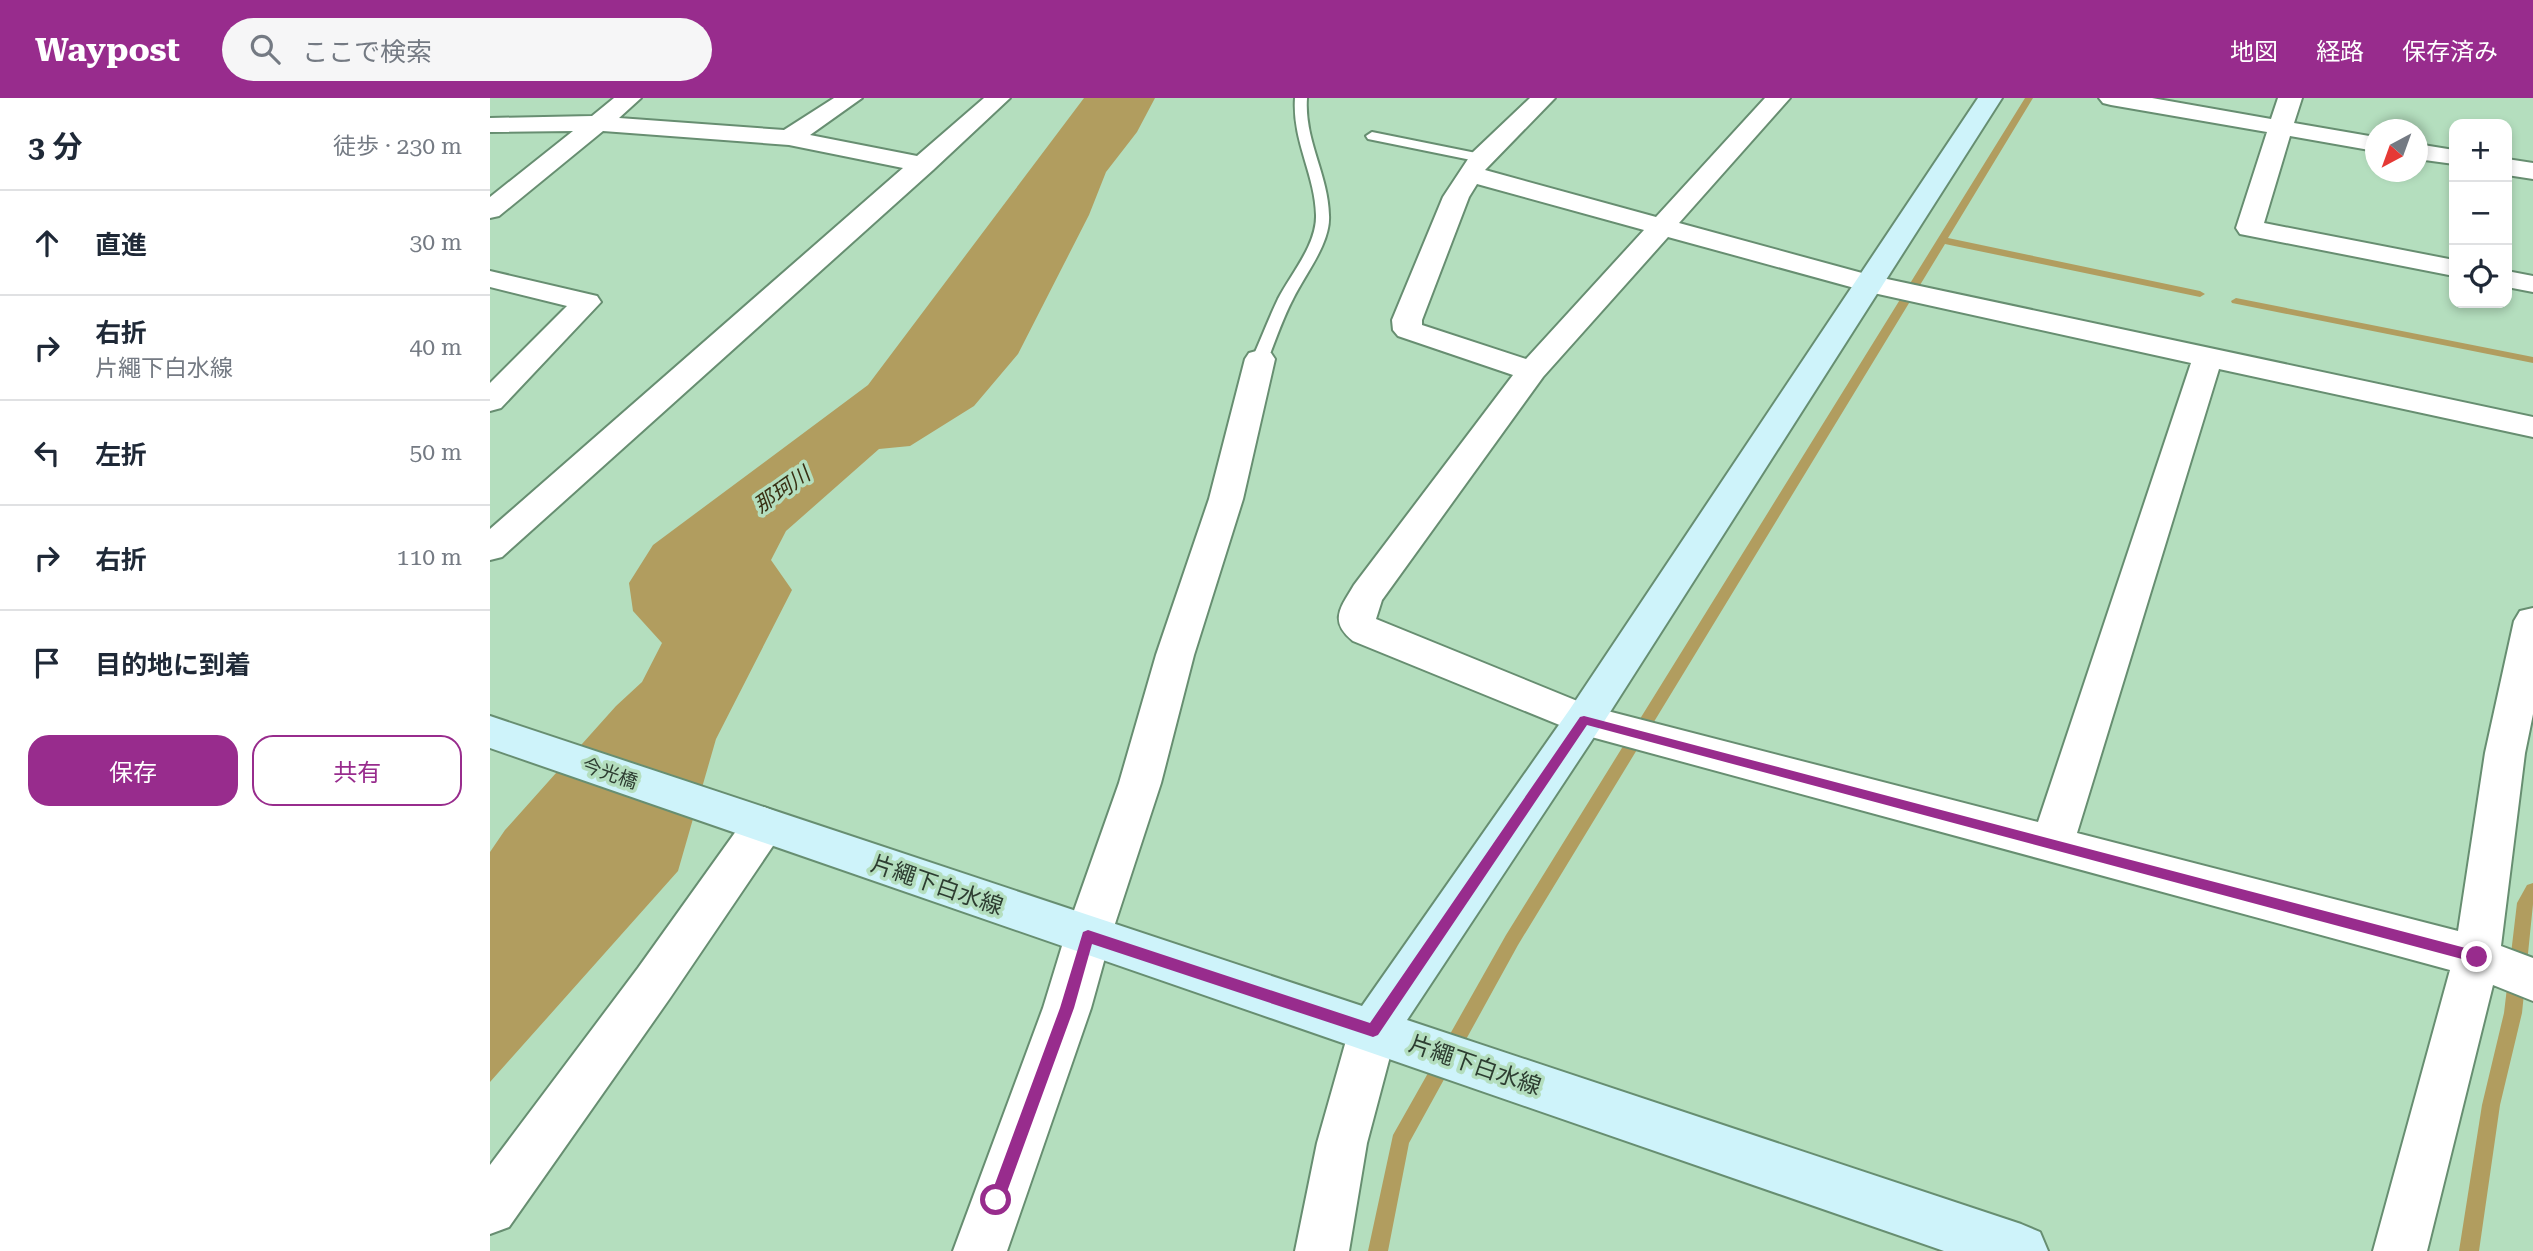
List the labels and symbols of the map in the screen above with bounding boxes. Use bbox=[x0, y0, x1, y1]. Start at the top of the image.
north arrow bbox=[2365, 119, 2428, 182]
water label: 那珂川 bbox=[749, 461, 816, 518]
street label: 今光橋 bbox=[579, 753, 641, 794]
street label: 片繩下白水線 bbox=[867, 850, 1006, 921]
route end bbox=[2461, 941, 2492, 972]
street label: 片繩下白水線 bbox=[1405, 1030, 1544, 1101]
route start bbox=[980, 1184, 1011, 1215]

